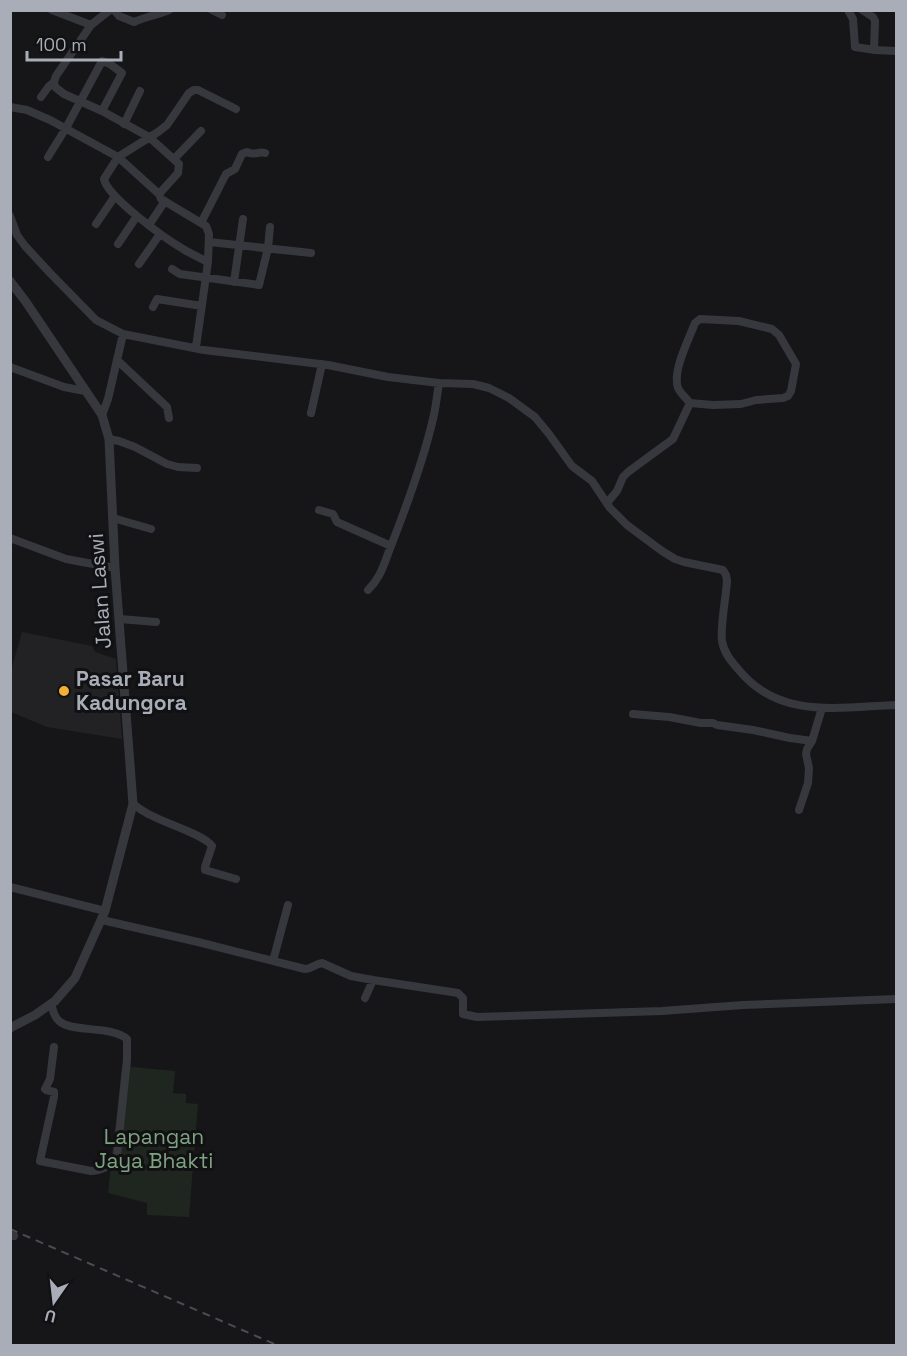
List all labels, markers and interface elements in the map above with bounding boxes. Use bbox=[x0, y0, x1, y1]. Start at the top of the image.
scale bar bbox=[27, 24, 122, 62]
text: 100 m bbox=[36, 33, 87, 56]
street label: Jalan Laswi bbox=[82, 532, 117, 650]
place label: Pasar Baru Kadungora bbox=[76, 665, 187, 716]
marker: Pasar Baru Kadungora bbox=[57, 684, 71, 698]
park label: Lapangan Jaya Bhakti bbox=[94, 1123, 214, 1174]
north arrow bbox=[24, 1272, 84, 1332]
text: U bbox=[43, 1305, 58, 1328]

